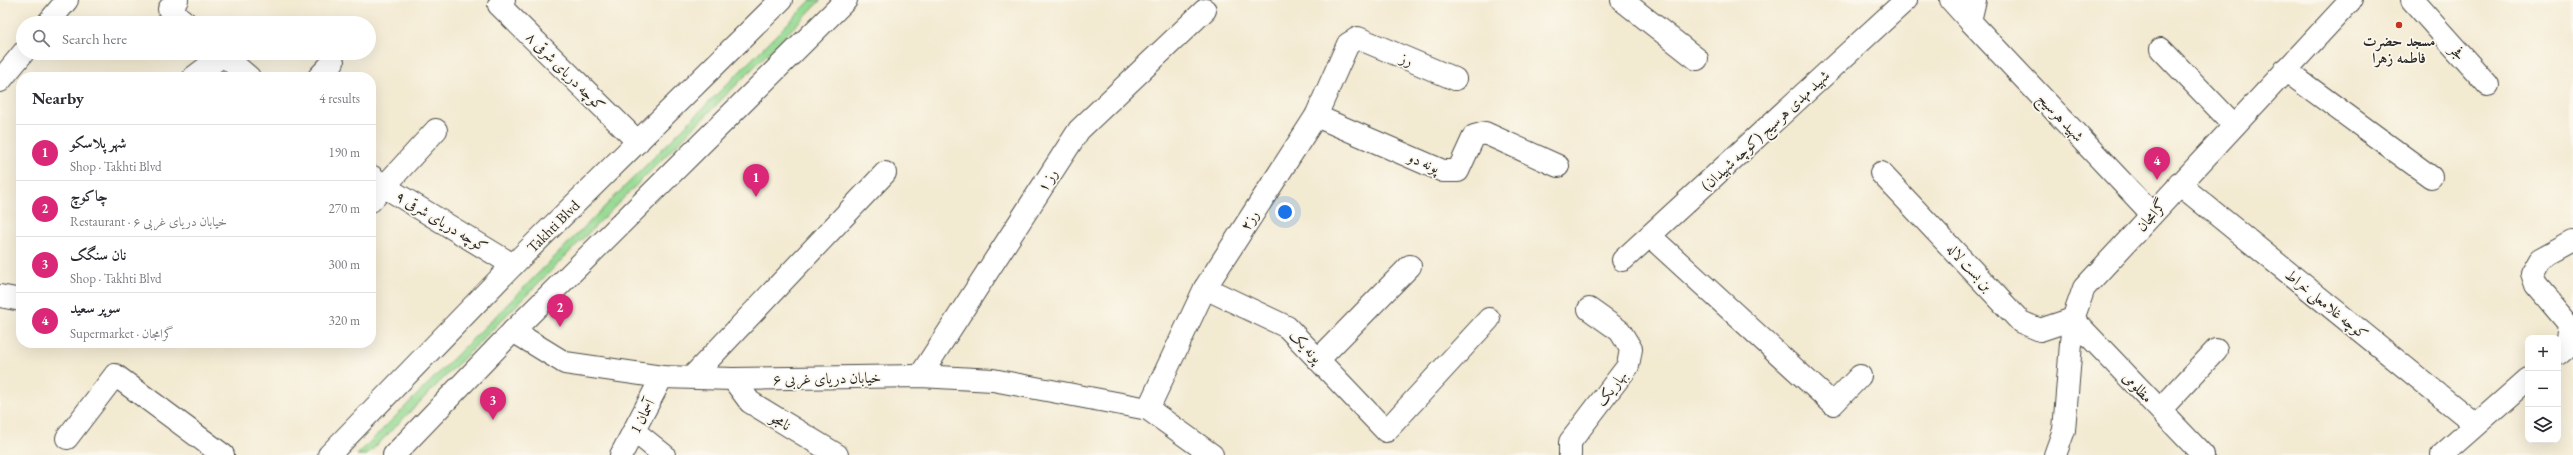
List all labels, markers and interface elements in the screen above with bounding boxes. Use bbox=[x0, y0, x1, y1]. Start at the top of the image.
search box bbox=[16, 16, 376, 60]
marker: مسجد حضرت فاطمه زهرا bbox=[2394, 20, 2404, 30]
icon: search bbox=[30, 27, 52, 49]
street label: کوچه دریای شرقی ۸ bbox=[521, 27, 610, 116]
text: Search here bbox=[62, 29, 127, 48]
place label: مسجد حضرت فاطمه زهرا bbox=[2363, 31, 2435, 68]
street label: فجر bbox=[2444, 39, 2470, 65]
street label: رز bbox=[1396, 47, 1416, 70]
street label: شهید مهدی هرسیج (کوچه شهیدان) bbox=[1697, 65, 1837, 198]
text: Nearby bbox=[32, 87, 84, 109]
street label: شهید هرسیج bbox=[2030, 89, 2088, 149]
text: 4 results bbox=[319, 90, 360, 107]
text: شهر پلاسکو bbox=[70, 133, 127, 152]
text: 1 bbox=[42, 144, 48, 161]
text: 190 m bbox=[329, 144, 360, 161]
street label: پونه دو bbox=[1403, 146, 1444, 179]
pin: 4 bbox=[2144, 147, 2170, 180]
text: Shop · Takhti Blvd bbox=[70, 158, 162, 175]
pin: 1 bbox=[743, 164, 769, 197]
street label: رز ۱ bbox=[1033, 165, 1061, 195]
text: چاکوچ bbox=[70, 186, 108, 205]
street label: کوچه دریای شرقی ۹ bbox=[391, 186, 491, 258]
street label: Takhti Blvd bbox=[523, 195, 584, 256]
street label: گرامجان bbox=[2132, 195, 2170, 235]
text: 2 bbox=[42, 200, 48, 217]
text: 270 m bbox=[329, 200, 360, 217]
your location bbox=[1275, 202, 1295, 222]
street label: رز۲ bbox=[1235, 206, 1263, 234]
text: Restaurant · خیابان دریای غربی ۶ bbox=[70, 213, 227, 230]
street label: بن بست لاله bbox=[1943, 239, 1997, 295]
text: نان سنگک bbox=[70, 245, 126, 264]
text: 3 bbox=[42, 256, 48, 273]
text: 300 m bbox=[329, 256, 360, 273]
street label: کوچه غلامعلی خراط bbox=[2280, 265, 2372, 345]
text: Shop · Takhti Blvd bbox=[70, 270, 162, 287]
pin: 2 bbox=[547, 294, 573, 327]
text: سوپر سعید bbox=[70, 298, 121, 317]
text: 4 bbox=[42, 312, 48, 329]
text: 320 m bbox=[329, 312, 360, 329]
text: Supermarket · گرامجان bbox=[70, 325, 174, 342]
street label: پونه یک bbox=[1284, 325, 1327, 369]
map controls bbox=[2525, 335, 2561, 443]
button: + bbox=[2525, 335, 2561, 371]
street label: بهار یک bbox=[1591, 366, 1632, 410]
street label: خیابان دریای غربی ۶ bbox=[773, 368, 881, 390]
street label: مظلومی bbox=[2119, 368, 2157, 406]
button: − bbox=[2525, 371, 2561, 407]
pin: 3 bbox=[480, 387, 506, 420]
street label: آسمان 1 bbox=[625, 394, 660, 436]
street label: نامجو bbox=[766, 407, 795, 435]
button: layers bbox=[2525, 407, 2561, 443]

